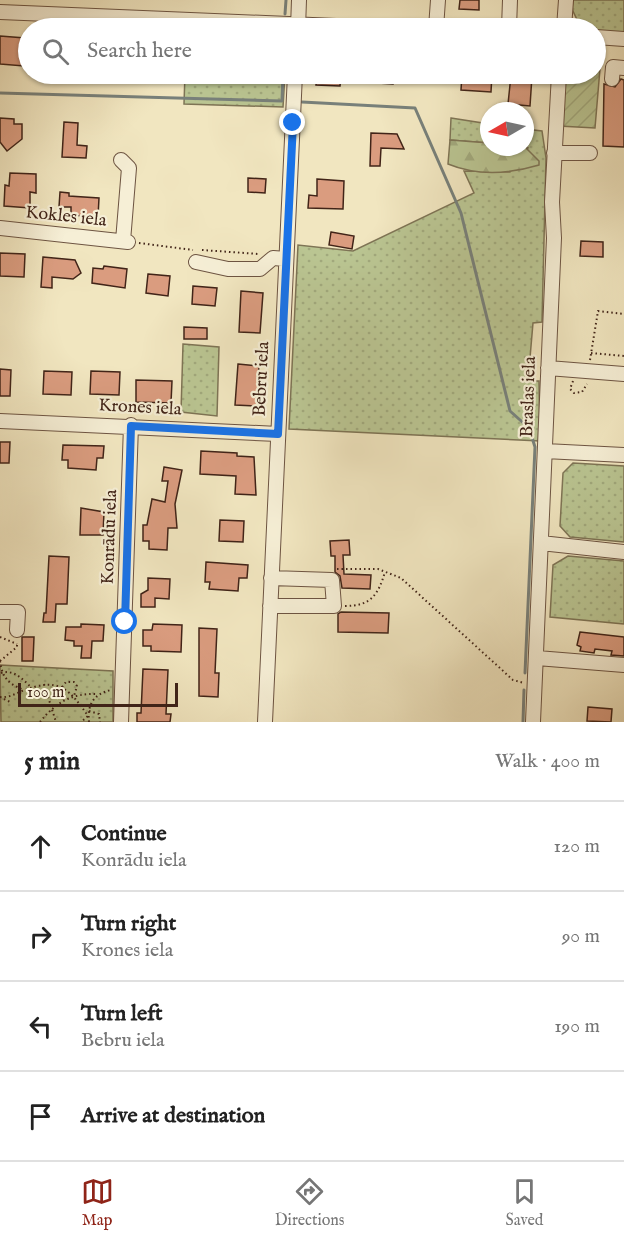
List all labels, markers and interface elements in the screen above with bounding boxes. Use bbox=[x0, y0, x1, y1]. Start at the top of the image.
search box bbox=[18, 18, 606, 84]
icon: search bbox=[39, 35, 72, 68]
text: Search here bbox=[87, 37, 192, 65]
north arrow bbox=[480, 102, 534, 156]
route end bbox=[279, 109, 305, 135]
street label: Kokles iela bbox=[24, 201, 108, 233]
street label: Bebru iela bbox=[249, 341, 275, 417]
street label: Braslas iela bbox=[516, 356, 542, 438]
street label: Krones iela bbox=[98, 394, 182, 422]
street label: Konrādu iela bbox=[97, 489, 123, 585]
route start bbox=[111, 608, 137, 634]
scale bar bbox=[18, 680, 178, 708]
text: 100 m bbox=[27, 683, 64, 703]
text: 5 min bbox=[24, 745, 80, 778]
text: Walk · 400 m bbox=[495, 749, 600, 774]
text: Continue bbox=[81, 820, 167, 848]
icon: ahead bbox=[24, 830, 57, 863]
text: 120 m bbox=[554, 834, 600, 859]
text: Konrādu iela bbox=[81, 848, 187, 873]
text: Turn right bbox=[81, 910, 176, 938]
icon: right bbox=[24, 920, 57, 953]
text: 90 m bbox=[562, 924, 600, 949]
text: Krones iela bbox=[81, 938, 173, 963]
text: Turn left bbox=[81, 1000, 163, 1028]
icon: left bbox=[24, 1010, 57, 1043]
text: 190 m bbox=[554, 1014, 600, 1039]
text: Bebru iela bbox=[81, 1028, 165, 1053]
icon: arrive bbox=[24, 1100, 57, 1133]
text: Arrive at destination bbox=[81, 1102, 265, 1130]
tab: Map bbox=[81, 1175, 114, 1231]
tab: Directions bbox=[275, 1175, 344, 1231]
tab: Saved bbox=[506, 1175, 543, 1231]

